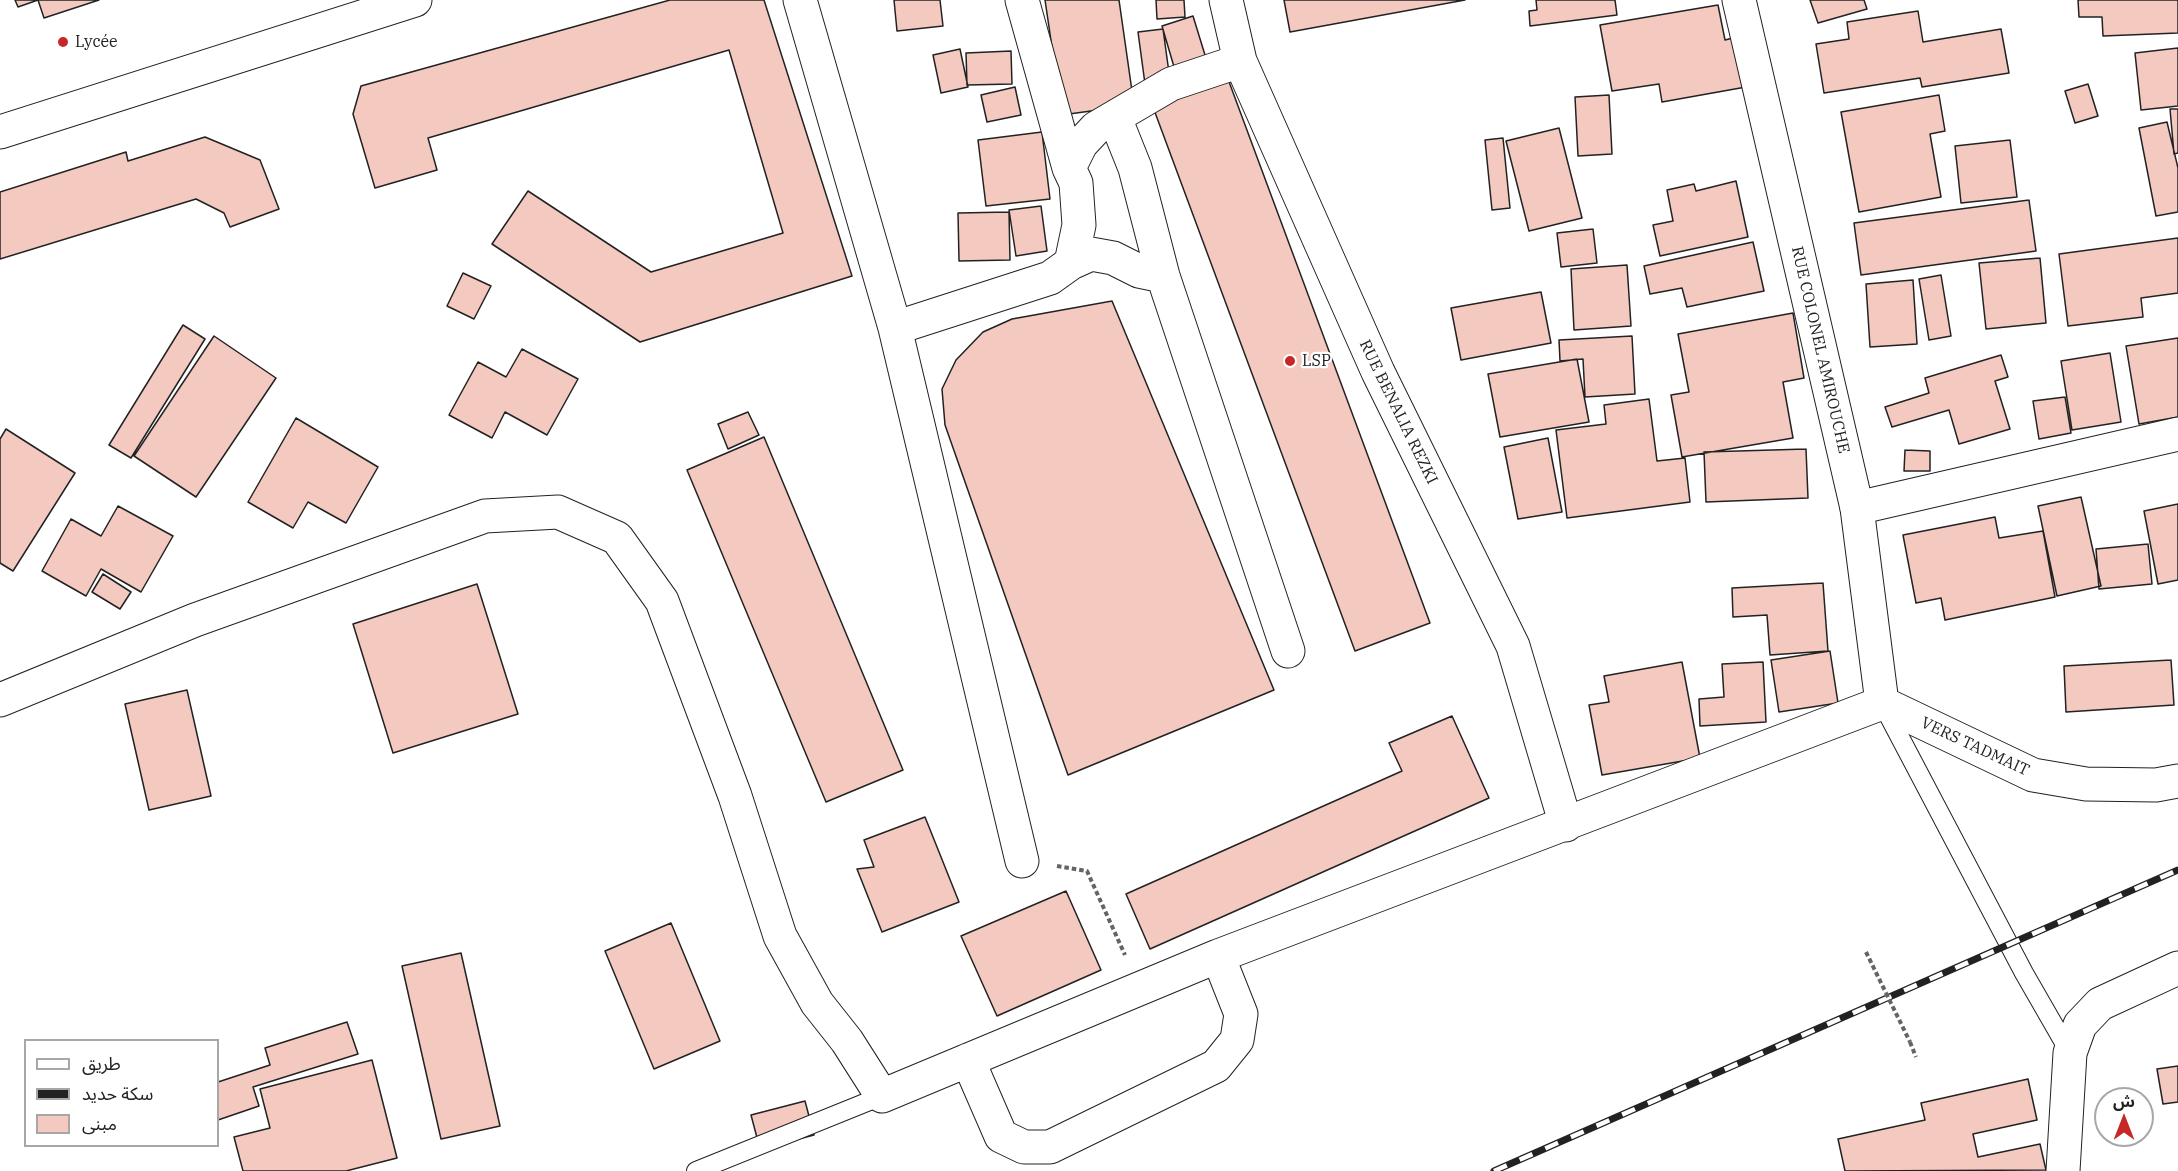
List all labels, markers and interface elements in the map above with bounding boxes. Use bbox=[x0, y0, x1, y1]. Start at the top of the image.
place label: Lycée bbox=[75, 32, 118, 52]
marker: Lycée bbox=[56, 35, 70, 49]
street label: RUE COLONEL AMIROUCHE bbox=[1787, 245, 1853, 455]
street label: RUE BENALIA REZKI bbox=[1355, 337, 1441, 487]
place label: LSP bbox=[1302, 351, 1331, 371]
marker: LSP bbox=[1283, 354, 1297, 368]
street label: VERS TADMAIT bbox=[1918, 713, 2032, 781]
legend bbox=[24, 1039, 219, 1147]
text: طريق bbox=[82, 1052, 121, 1075]
text: سكة حديد bbox=[82, 1082, 153, 1105]
north arrow bbox=[2094, 1087, 2154, 1147]
text: ش bbox=[2113, 1091, 2135, 1111]
text: مبنى bbox=[82, 1112, 117, 1135]

